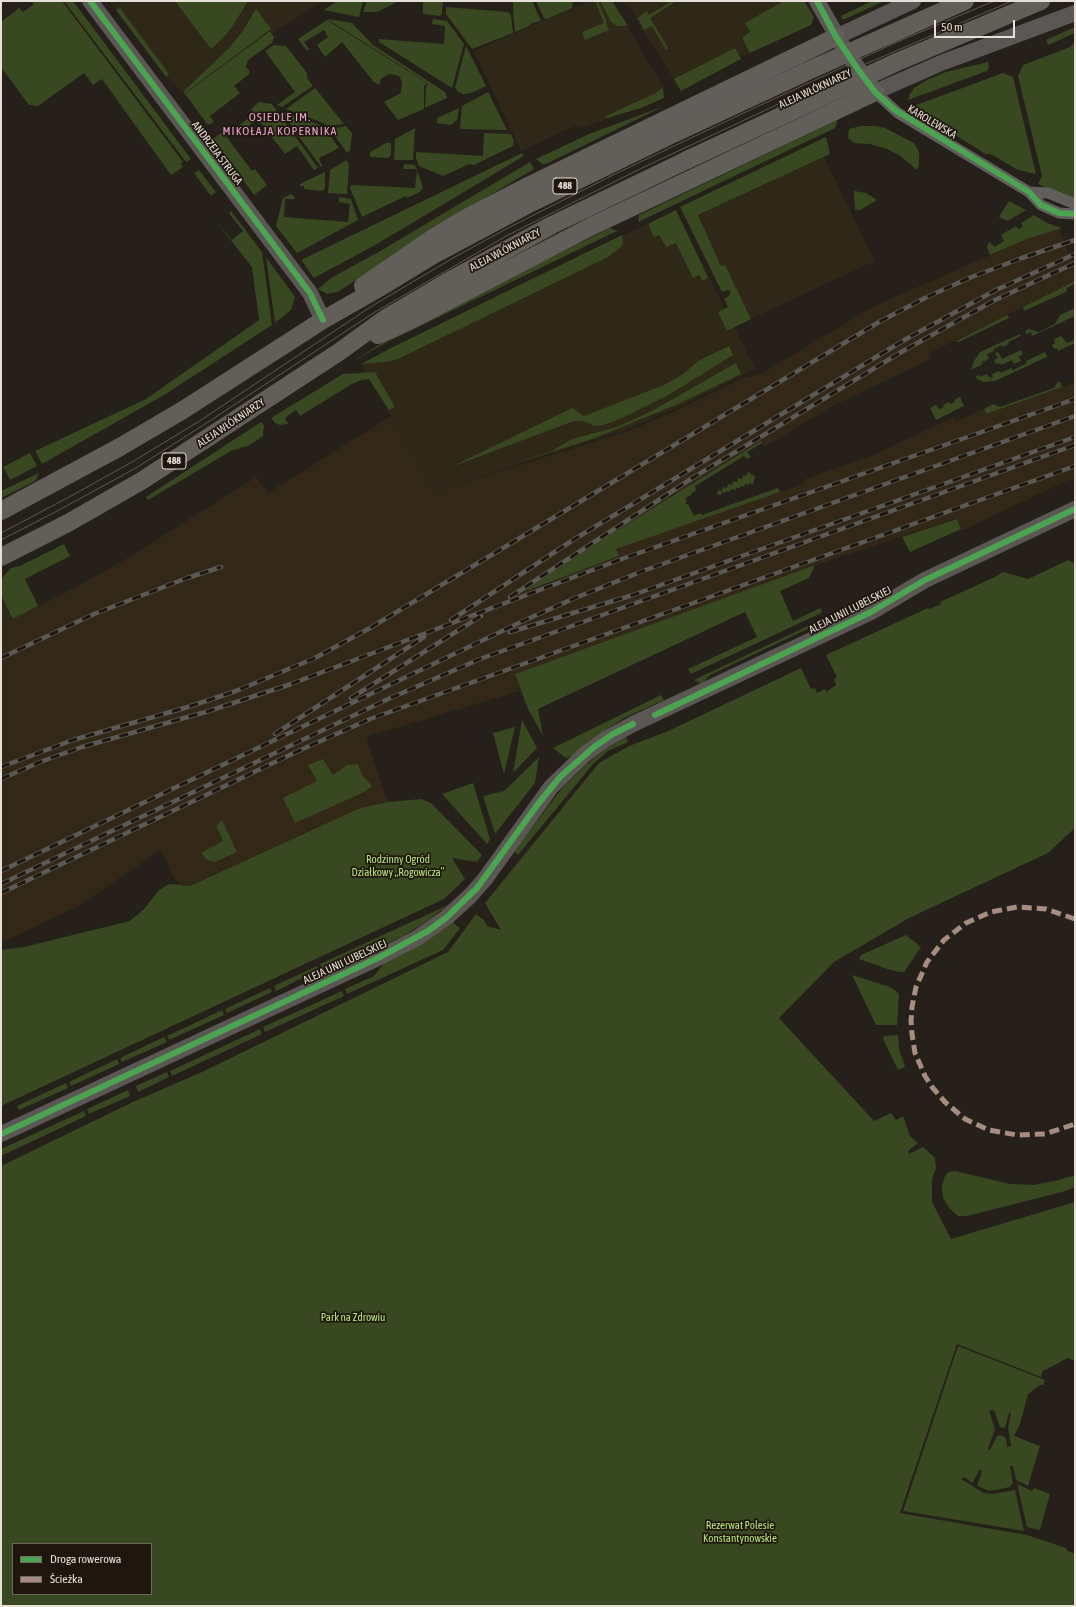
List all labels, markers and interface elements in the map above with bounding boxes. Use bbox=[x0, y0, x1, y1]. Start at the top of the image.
scale bar bbox=[936, 12, 1017, 38]
text: 50 m bbox=[941, 20, 963, 34]
street label: ALEJA WŁÓKNIARZY bbox=[777, 66, 853, 112]
street label: KAROLEWSKA bbox=[905, 102, 959, 142]
district label: OSIEDLE IM. MIKOŁAJA KOPERNIKA bbox=[223, 110, 337, 138]
street label: ANDRZEJA STRUGA bbox=[189, 119, 245, 187]
road number: 488 bbox=[553, 178, 577, 194]
street label: ALEJA WŁÓKNIARZY bbox=[467, 226, 543, 274]
street label: ALEJA WŁÓKNIARZY bbox=[195, 396, 267, 450]
road number: 488 bbox=[162, 453, 186, 469]
street label: ALEJA UNII LUBELSKIEJ bbox=[807, 584, 893, 636]
park label: Rodzinny Ogród Działkowy „Rogowicza” bbox=[351, 853, 445, 879]
street label: ALEJA UNII LUBELSKIEJ bbox=[301, 937, 389, 987]
park label: Park na Zdrowiu bbox=[321, 1311, 385, 1325]
park label: Rezerwat Polesie Konstantynowskie bbox=[703, 1519, 777, 1545]
legend bbox=[12, 1543, 152, 1595]
text: Droga rowerowa bbox=[50, 1552, 121, 1566]
text: Ścieżka bbox=[50, 1572, 83, 1586]

